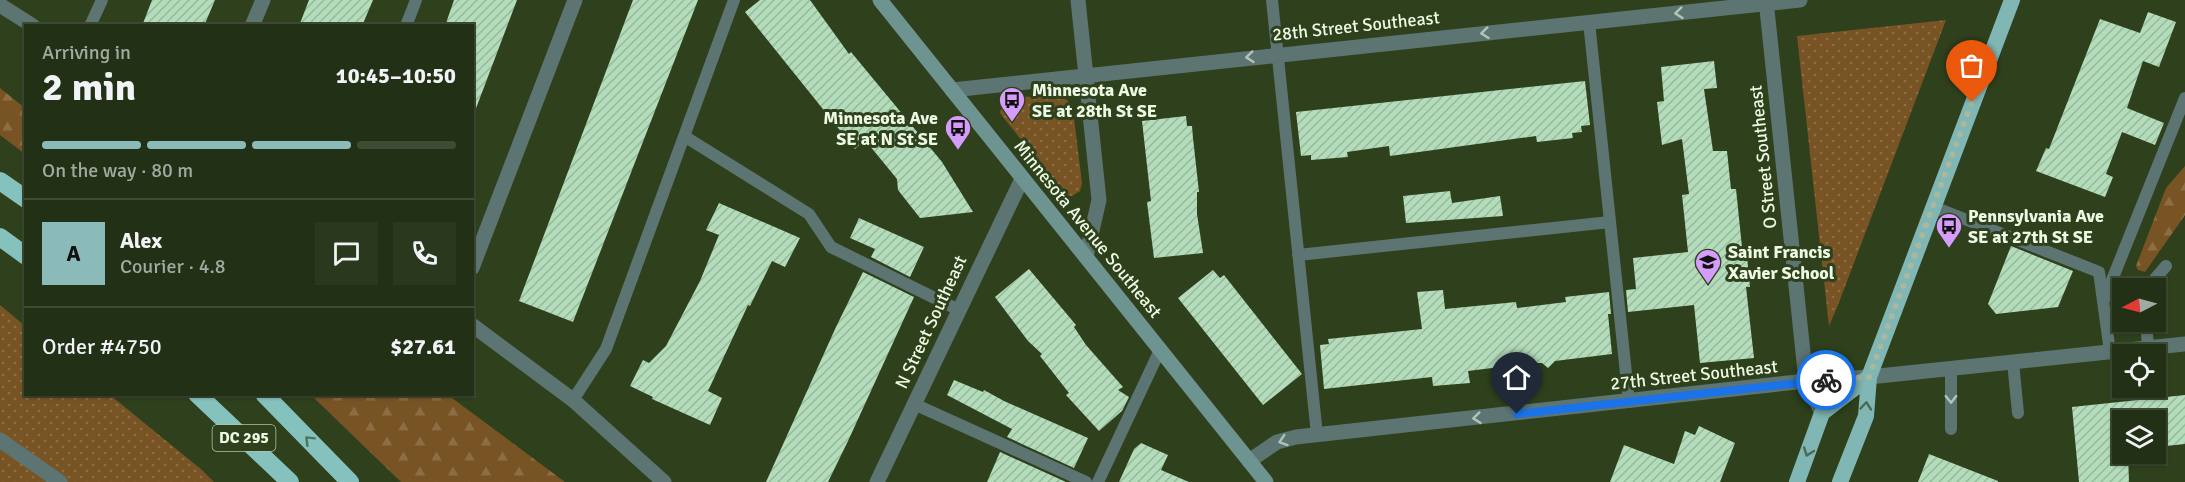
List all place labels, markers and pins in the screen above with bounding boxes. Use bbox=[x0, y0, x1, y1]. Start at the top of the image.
pin bbox=[1946, 40, 1997, 102]
place label: Minnesota Ave SE at 28th St SE bbox=[1032, 79, 1157, 122]
bus stop icon: Minnesota Ave SE at 28th St SE bbox=[997, 85, 1027, 123]
place label: Minnesota Ave SE at N St SE bbox=[823, 107, 938, 150]
bus stop icon: Minnesota Ave SE at N St SE bbox=[943, 113, 973, 151]
place label: Pennsylvania Ave SE at 27th St SE bbox=[1968, 205, 2104, 248]
bus stop icon: Pennsylvania Ave SE at 27th St SE bbox=[1934, 211, 1964, 249]
place label: Saint Francis Xavier School bbox=[1728, 241, 1835, 284]
school or university icon: Saint Francis Xavier School bbox=[1693, 247, 1723, 285]
pin bbox=[1491, 352, 1542, 414]

